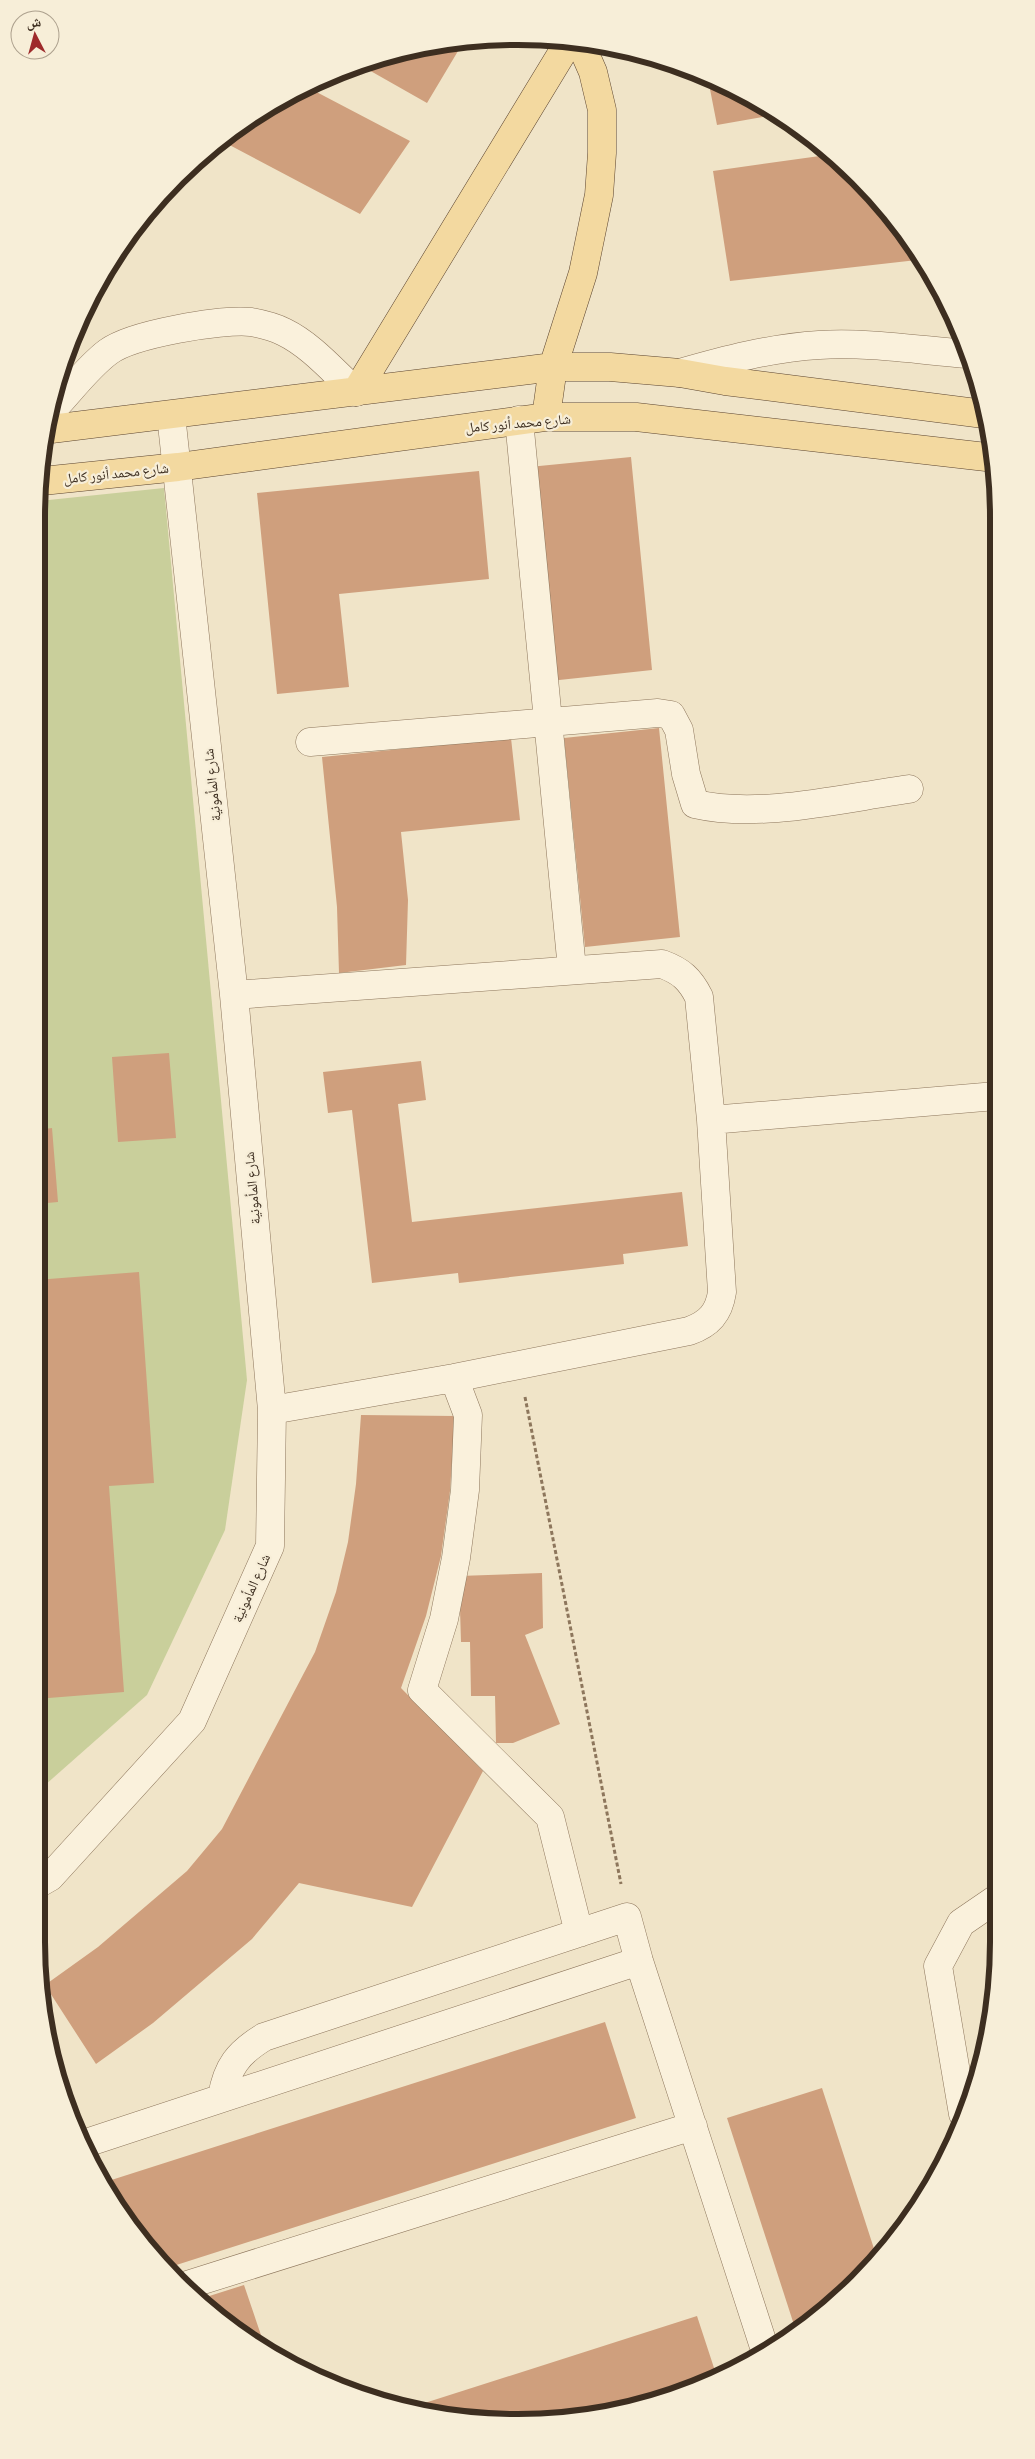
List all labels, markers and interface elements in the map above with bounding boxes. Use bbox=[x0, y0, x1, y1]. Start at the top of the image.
north arrow bbox=[10, 10, 60, 60]
text: ش bbox=[25, 13, 42, 32]
street label: شارع محمد أنور كامل bbox=[465, 410, 572, 438]
street label: شارع محمد أنور كامل bbox=[63, 460, 170, 488]
street label: شارع المأمونية bbox=[200, 748, 226, 822]
street label: شارع المأمونية bbox=[241, 1151, 265, 1225]
street label: شارع المأمونية bbox=[229, 1551, 275, 1625]

